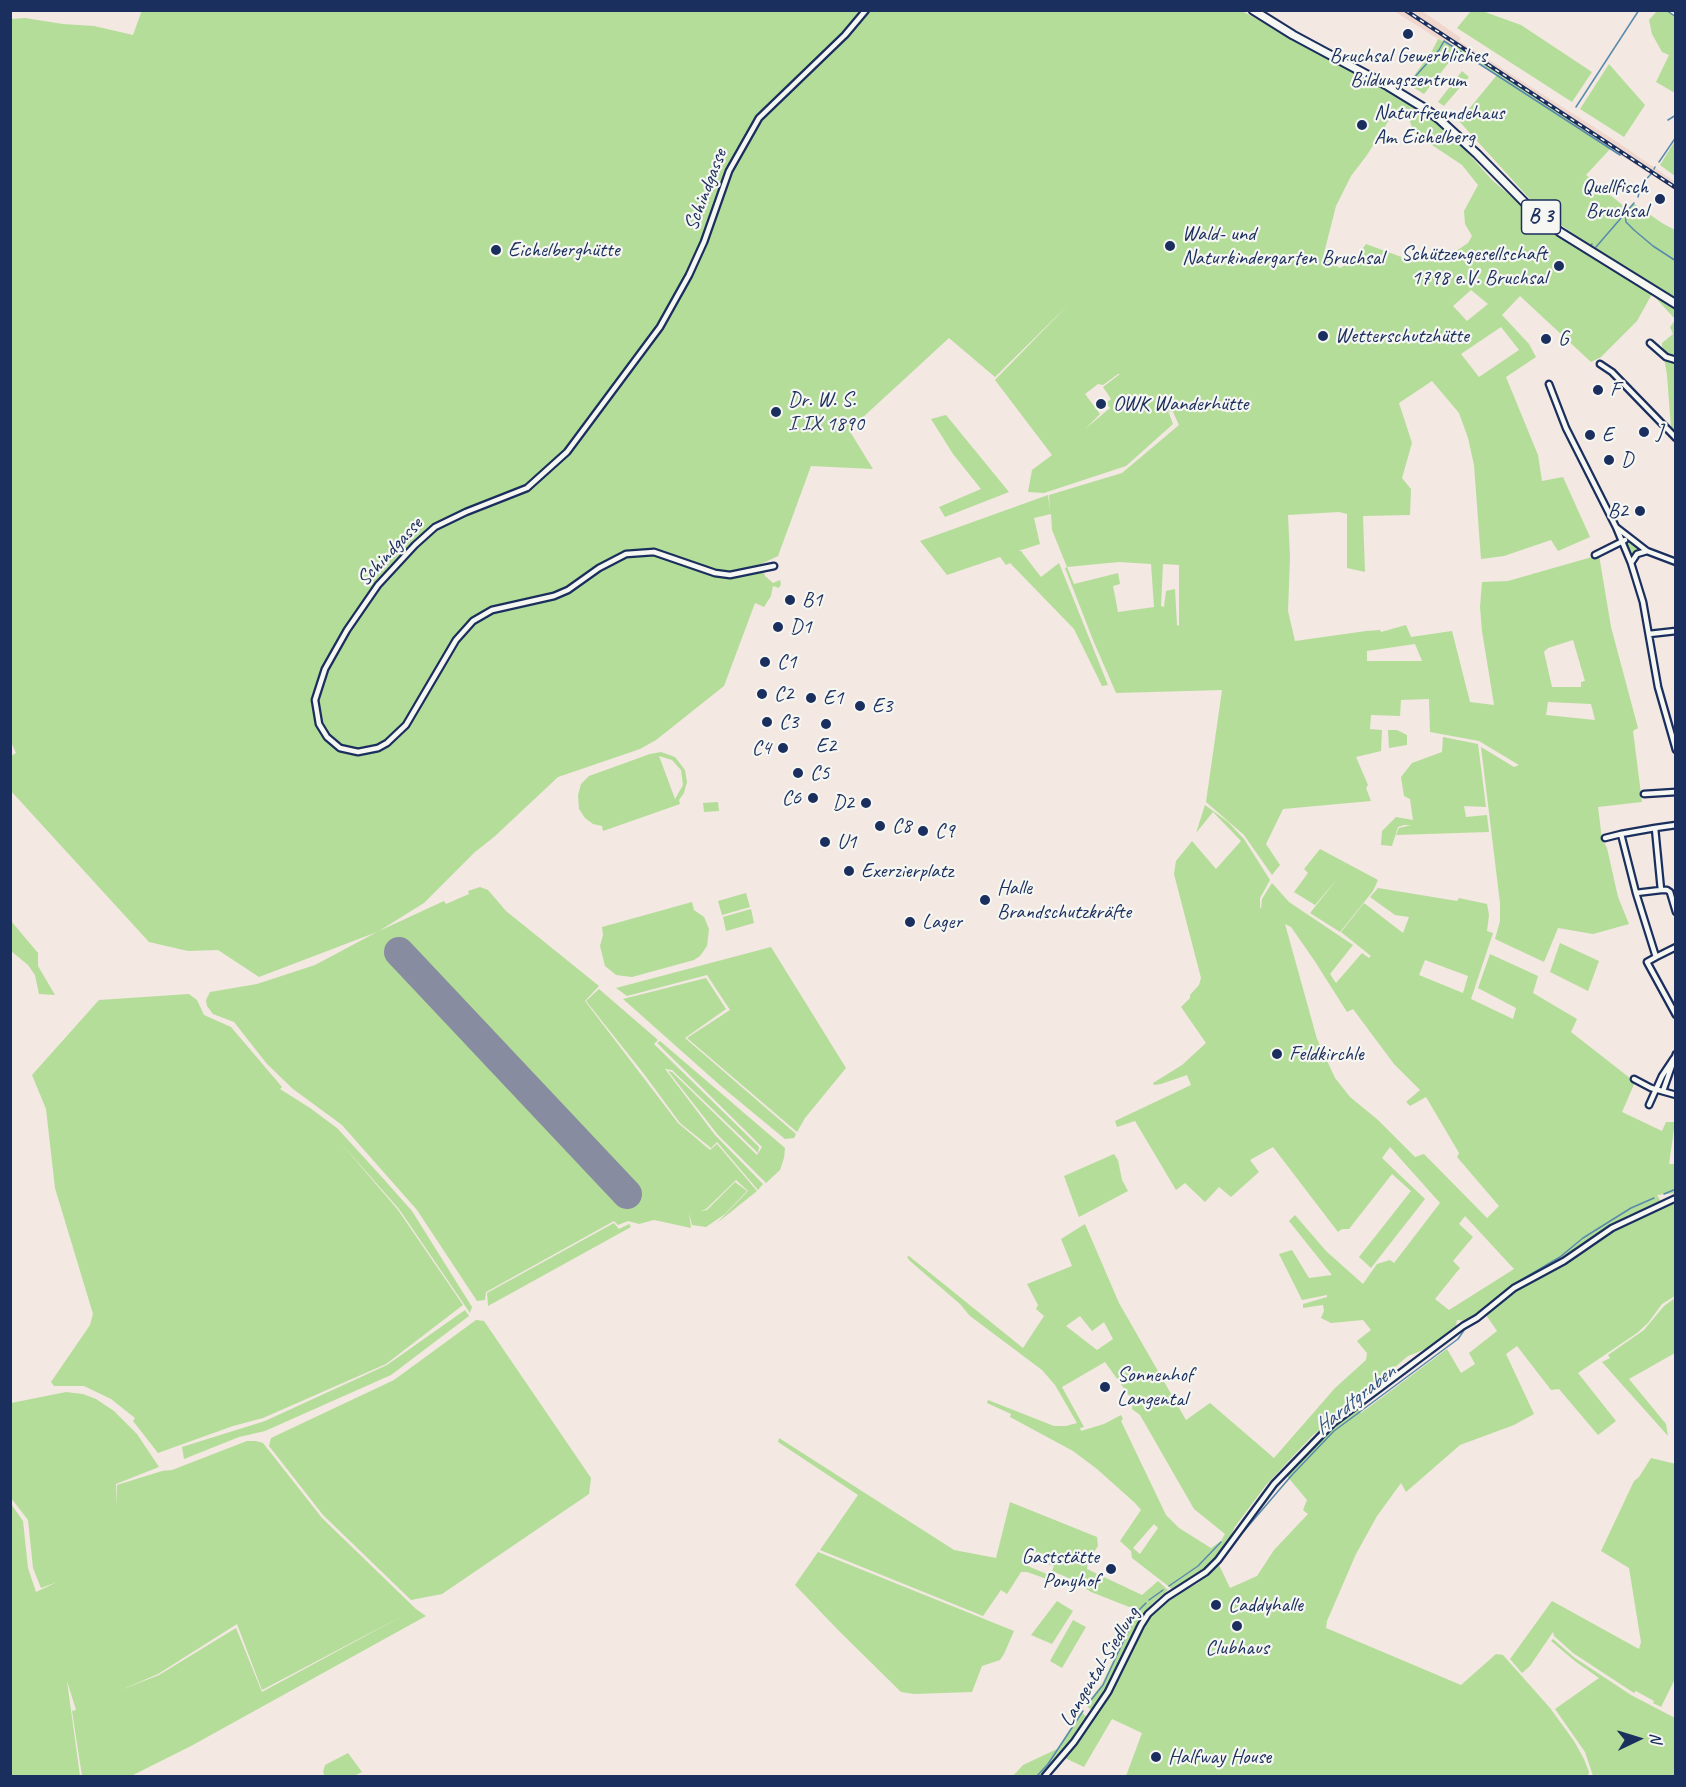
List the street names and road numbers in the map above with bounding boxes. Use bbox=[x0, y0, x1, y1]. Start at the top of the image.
street label: Schindgasse bbox=[679, 146, 733, 234]
road number: B 3 bbox=[1522, 200, 1560, 234]
street label: Schindgasse bbox=[352, 512, 428, 592]
street label: Langental-Siedlung bbox=[1054, 1603, 1146, 1731]

